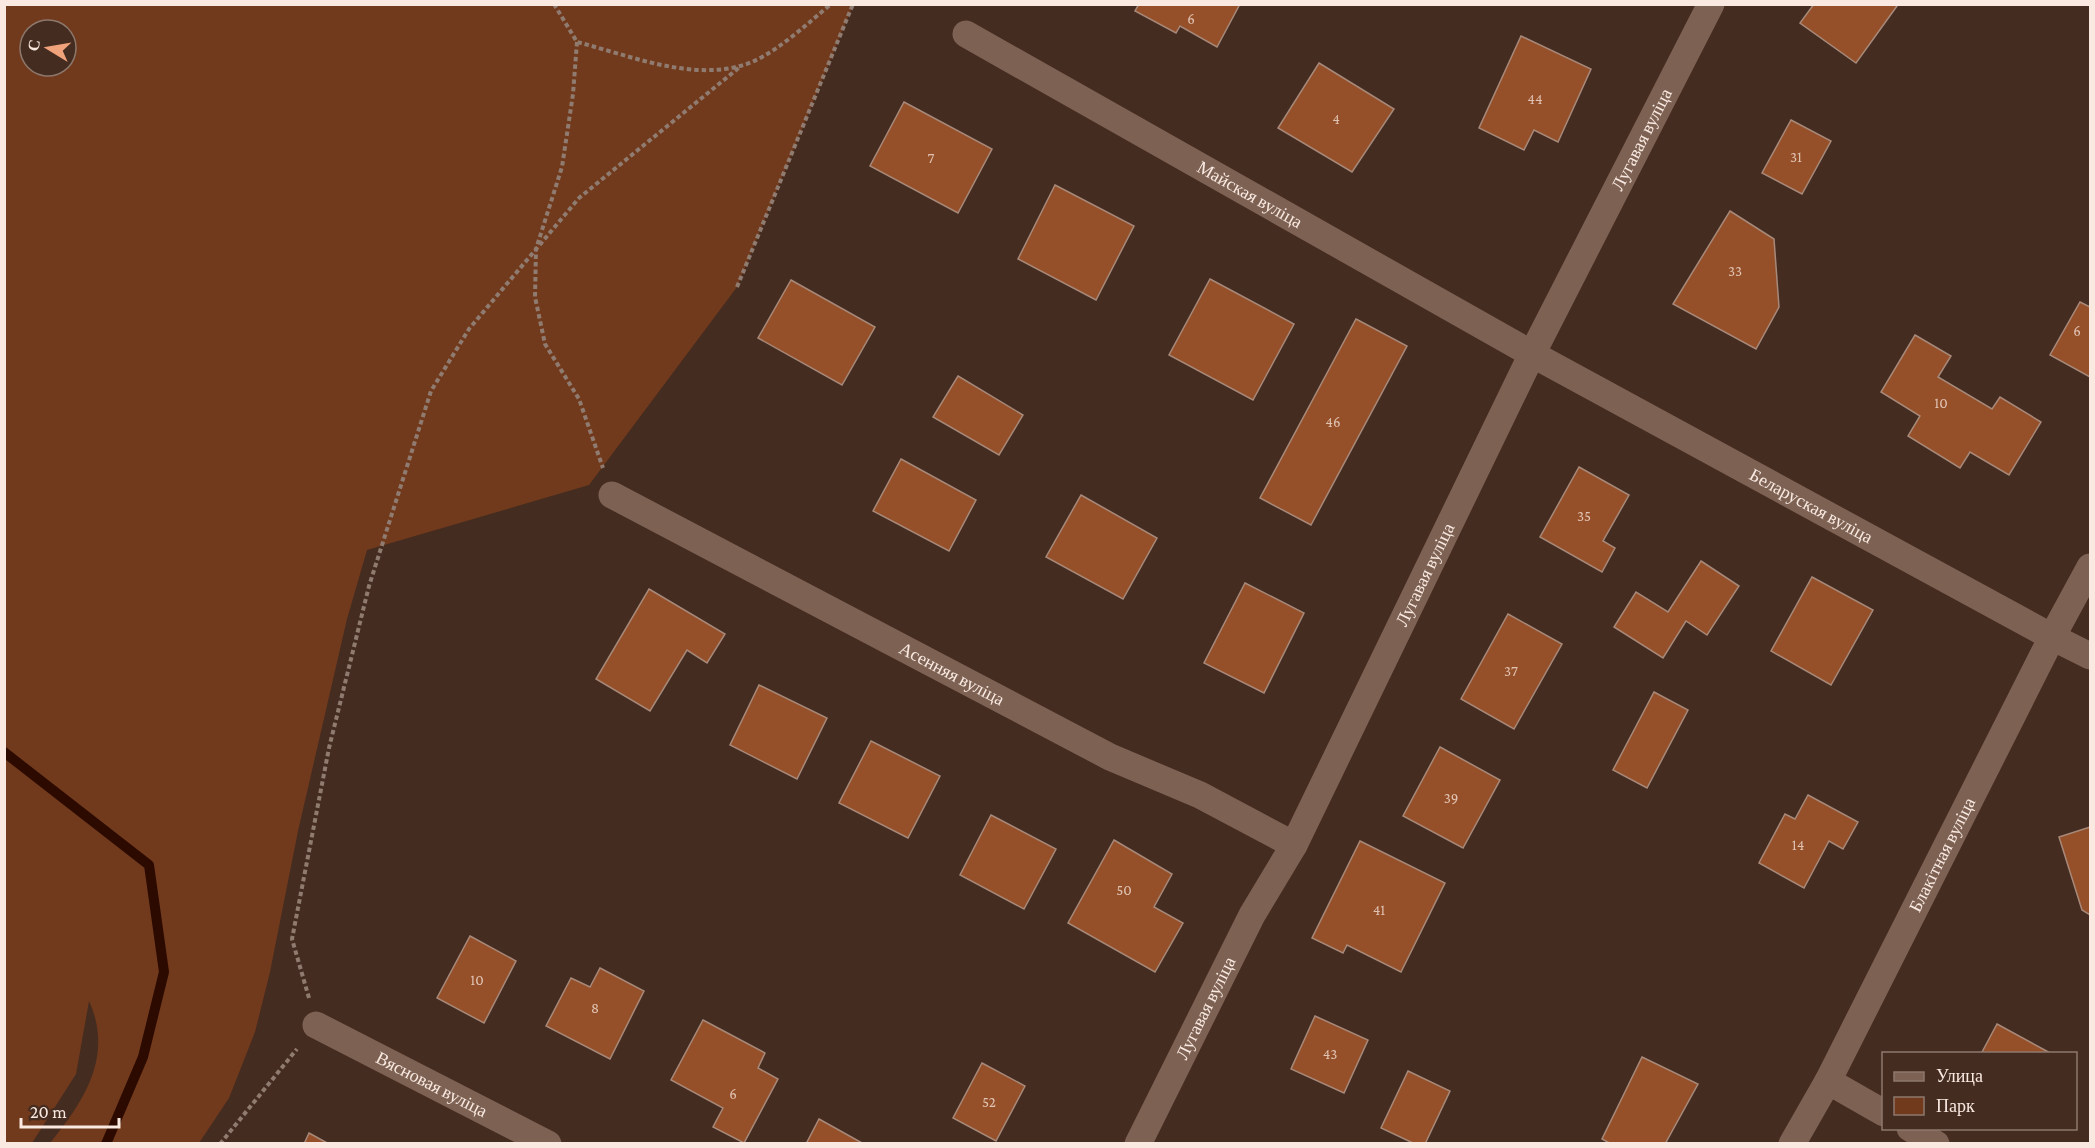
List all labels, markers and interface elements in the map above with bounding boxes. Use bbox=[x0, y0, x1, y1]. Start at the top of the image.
house number: 6 bbox=[1187, 11, 1195, 27]
north arrow bbox=[18, 18, 78, 78]
text: С bbox=[24, 38, 43, 53]
street label: Лугавая вуліца bbox=[1607, 85, 1676, 194]
house number: 44 bbox=[1527, 91, 1543, 107]
house number: 4 bbox=[1332, 111, 1340, 127]
house number: 31 bbox=[1790, 149, 1802, 165]
house number: 7 bbox=[928, 150, 935, 166]
street label: Майская вуліца bbox=[1194, 157, 1306, 232]
house number: 33 bbox=[1728, 263, 1742, 279]
house number: 6 bbox=[2073, 323, 2081, 339]
house number: 10 bbox=[1934, 395, 1948, 411]
house number: 46 bbox=[1325, 414, 1341, 430]
street label: Беларуская вуліца bbox=[1746, 464, 1876, 547]
house number: 35 bbox=[1577, 508, 1591, 524]
street label: Лугавая вуліца bbox=[1392, 520, 1458, 629]
street label: Асенняя вуліца bbox=[896, 638, 1008, 710]
house number: 37 bbox=[1504, 663, 1518, 679]
house number: 39 bbox=[1444, 790, 1458, 806]
street label: Блакітная вуліца bbox=[1905, 794, 1979, 915]
house number: 14 bbox=[1792, 837, 1804, 853]
house number: 50 bbox=[1116, 882, 1132, 898]
house number: 41 bbox=[1373, 902, 1385, 918]
street label: Лугавая вуліца bbox=[1172, 953, 1240, 1062]
house number: 10 bbox=[470, 972, 484, 988]
house number: 8 bbox=[591, 1000, 599, 1016]
house number: 43 bbox=[1323, 1046, 1337, 1062]
street label: Вясновая вуліца bbox=[373, 1047, 491, 1121]
legend bbox=[1882, 1052, 2077, 1130]
text: Улица bbox=[1936, 1066, 1983, 1086]
house number: 6 bbox=[729, 1086, 737, 1102]
scale bar bbox=[21, 1091, 118, 1129]
house number: 52 bbox=[982, 1094, 996, 1110]
text: Парк bbox=[1936, 1096, 1975, 1116]
text: 20 m bbox=[30, 1102, 67, 1122]

